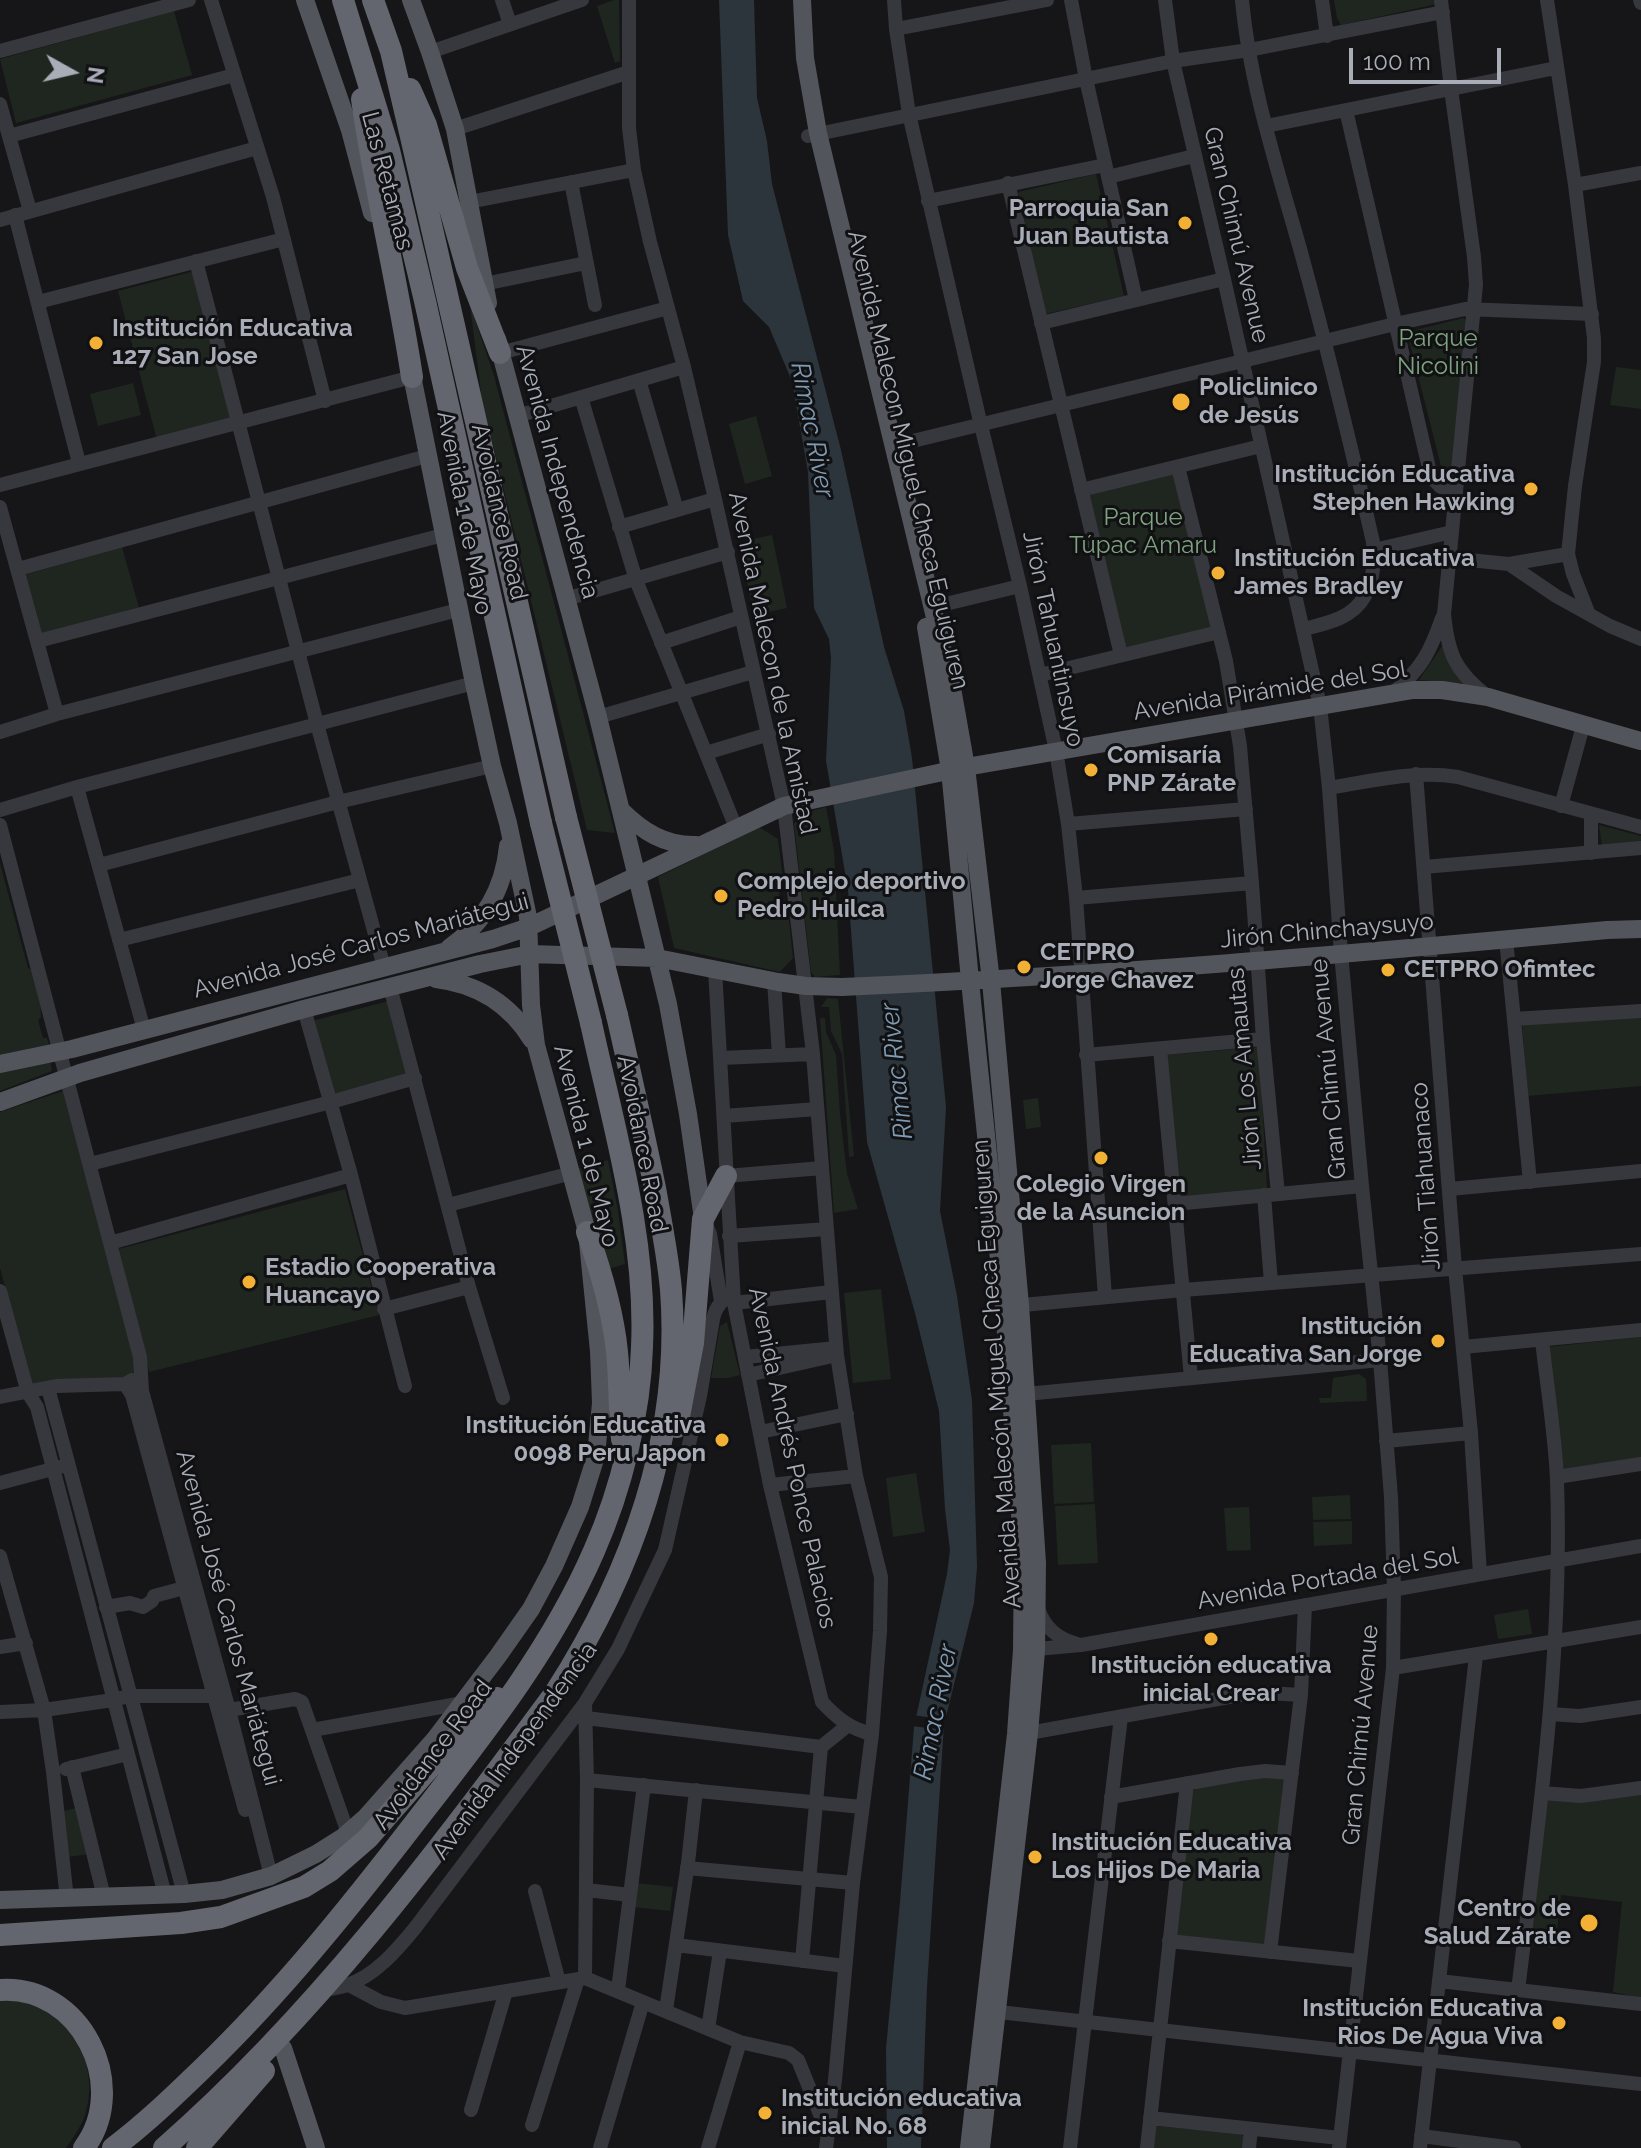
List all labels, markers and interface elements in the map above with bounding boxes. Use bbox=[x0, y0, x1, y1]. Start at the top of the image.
north arrow bbox=[32, 32, 112, 112]
scale bar bbox=[1353, 32, 1505, 82]
text: 100 m bbox=[1363, 47, 1431, 76]
text: N bbox=[82, 65, 110, 85]
street label: Las Retamas bbox=[355, 109, 419, 253]
street label: Gran Chimú Avenue bbox=[1197, 124, 1275, 346]
place label: Parroquia San Juan Bautista bbox=[1009, 195, 1169, 251]
marker: Parroquia San Juan Bautista bbox=[1176, 214, 1194, 232]
street label: Avenida Malecon Miguel Checa Eguiguren bbox=[841, 228, 975, 692]
place label: Institución Educativa 127 San Jose bbox=[112, 315, 353, 371]
park label: Parque Nicolini bbox=[1397, 325, 1479, 381]
marker: Institución Educativa 127 San Jose bbox=[87, 334, 105, 352]
street label: Avenida Independencia bbox=[509, 342, 605, 602]
water label: Rimac River bbox=[784, 360, 840, 500]
place label: Policlinico de Jesús bbox=[1199, 374, 1318, 430]
marker: Policlinico de Jesús bbox=[1170, 391, 1192, 413]
street label: Avenida 1 de Mayo bbox=[430, 409, 498, 617]
street label: Avoidance Road bbox=[465, 421, 533, 603]
place label: Institución Educativa Stephen Hawking bbox=[1274, 461, 1515, 517]
marker: Institución Educativa Stephen Hawking bbox=[1522, 480, 1540, 498]
street label: Avenida Malecon de la Amistad bbox=[722, 489, 822, 837]
park label: Parque Túpac Amaru bbox=[1069, 504, 1217, 560]
street label: Jirón Tahuantinsuyo bbox=[1016, 529, 1090, 749]
place label: Institución Educativa James Bradley bbox=[1234, 545, 1475, 601]
marker: Institución Educativa James Bradley bbox=[1209, 564, 1227, 582]
street label: Avenida Pirámide del Sol bbox=[1131, 655, 1409, 727]
place label: Comisaría PNP Zárate bbox=[1107, 742, 1236, 798]
marker: Comisaría PNP Zárate bbox=[1082, 761, 1100, 779]
place label: Complejo deportivo Pedro Huilca bbox=[737, 868, 966, 924]
street label: Avenida José Carlos Mariátegui bbox=[190, 887, 532, 1005]
marker: Complejo deportivo Pedro Huilca bbox=[712, 887, 730, 905]
street label: Jirón Chinchaysuyo bbox=[1219, 907, 1435, 955]
place label: CETPRO Jorge Chavez bbox=[1040, 939, 1194, 995]
place label: CETPRO Ofimtec bbox=[1404, 956, 1595, 984]
marker: CETPRO Jorge Chavez bbox=[1015, 958, 1033, 976]
street label: Gran Chimú Avenue bbox=[1305, 958, 1353, 1180]
marker: CETPRO Ofimtec bbox=[1379, 961, 1397, 979]
street label: Jirón Los Amautas bbox=[1222, 967, 1268, 1171]
water label: Rimac River bbox=[874, 1001, 920, 1141]
street label: Avenida 1 de Mayo bbox=[547, 1042, 625, 1250]
street label: Avoidance Road bbox=[611, 1053, 673, 1235]
street label: Jirón Tiahuanaco bbox=[1405, 1081, 1447, 1271]
street label: Avenida Malecón Miguel Checa Eguiguren bbox=[966, 1139, 1028, 1609]
marker: Colegio Virgen de la Asuncion bbox=[1092, 1149, 1110, 1167]
place label: Colegio Virgen de la Asuncion bbox=[1016, 1171, 1186, 1227]
place label: Estadio Cooperativa Huancayo bbox=[265, 1254, 496, 1310]
marker: Estadio Cooperativa Huancayo bbox=[240, 1273, 258, 1291]
street label: Avenida Andrés Ponce Palacios bbox=[742, 1285, 842, 1631]
place label: Institución Educativa San Jorge bbox=[1189, 1313, 1422, 1369]
marker: Institución Educativa San Jorge bbox=[1429, 1332, 1447, 1350]
place label: Institución Educativa 0098 Peru Japon bbox=[465, 1412, 706, 1468]
marker: Institución Educativa 0098 Peru Japon bbox=[713, 1431, 731, 1449]
street label: Avenida José Carlos Mariátegui bbox=[169, 1447, 287, 1789]
street label: Avenida Portada del Sol bbox=[1195, 1542, 1461, 1616]
street label: Gran Chimú Avenue bbox=[1337, 1624, 1385, 1846]
marker: Institución educativa inicial Crear bbox=[1202, 1630, 1220, 1648]
street label: Avenida Independencia bbox=[426, 1637, 604, 1865]
water label: Rimac River bbox=[908, 1642, 964, 1782]
place label: Institución educativa inicial Crear bbox=[1091, 1652, 1331, 1708]
street label: Avoidance Road bbox=[367, 1674, 499, 1836]
place label: Institución Educativa Los Hijos De Maria bbox=[1051, 1829, 1292, 1885]
marker: Institución Educativa Los Hijos De Maria bbox=[1026, 1848, 1044, 1866]
place label: Centro de Salud Zárate bbox=[1424, 1895, 1571, 1951]
marker: Centro de Salud Zárate bbox=[1578, 1912, 1600, 1934]
place label: Institución Educativa Rios De Agua Viva bbox=[1302, 1995, 1543, 2051]
marker: Institución Educativa Rios De Agua Viva bbox=[1550, 2014, 1568, 2032]
place label: Institución educativa inicial No. 68 bbox=[781, 2085, 1022, 2141]
marker: Institución educativa inicial No. 68 bbox=[756, 2104, 774, 2122]

